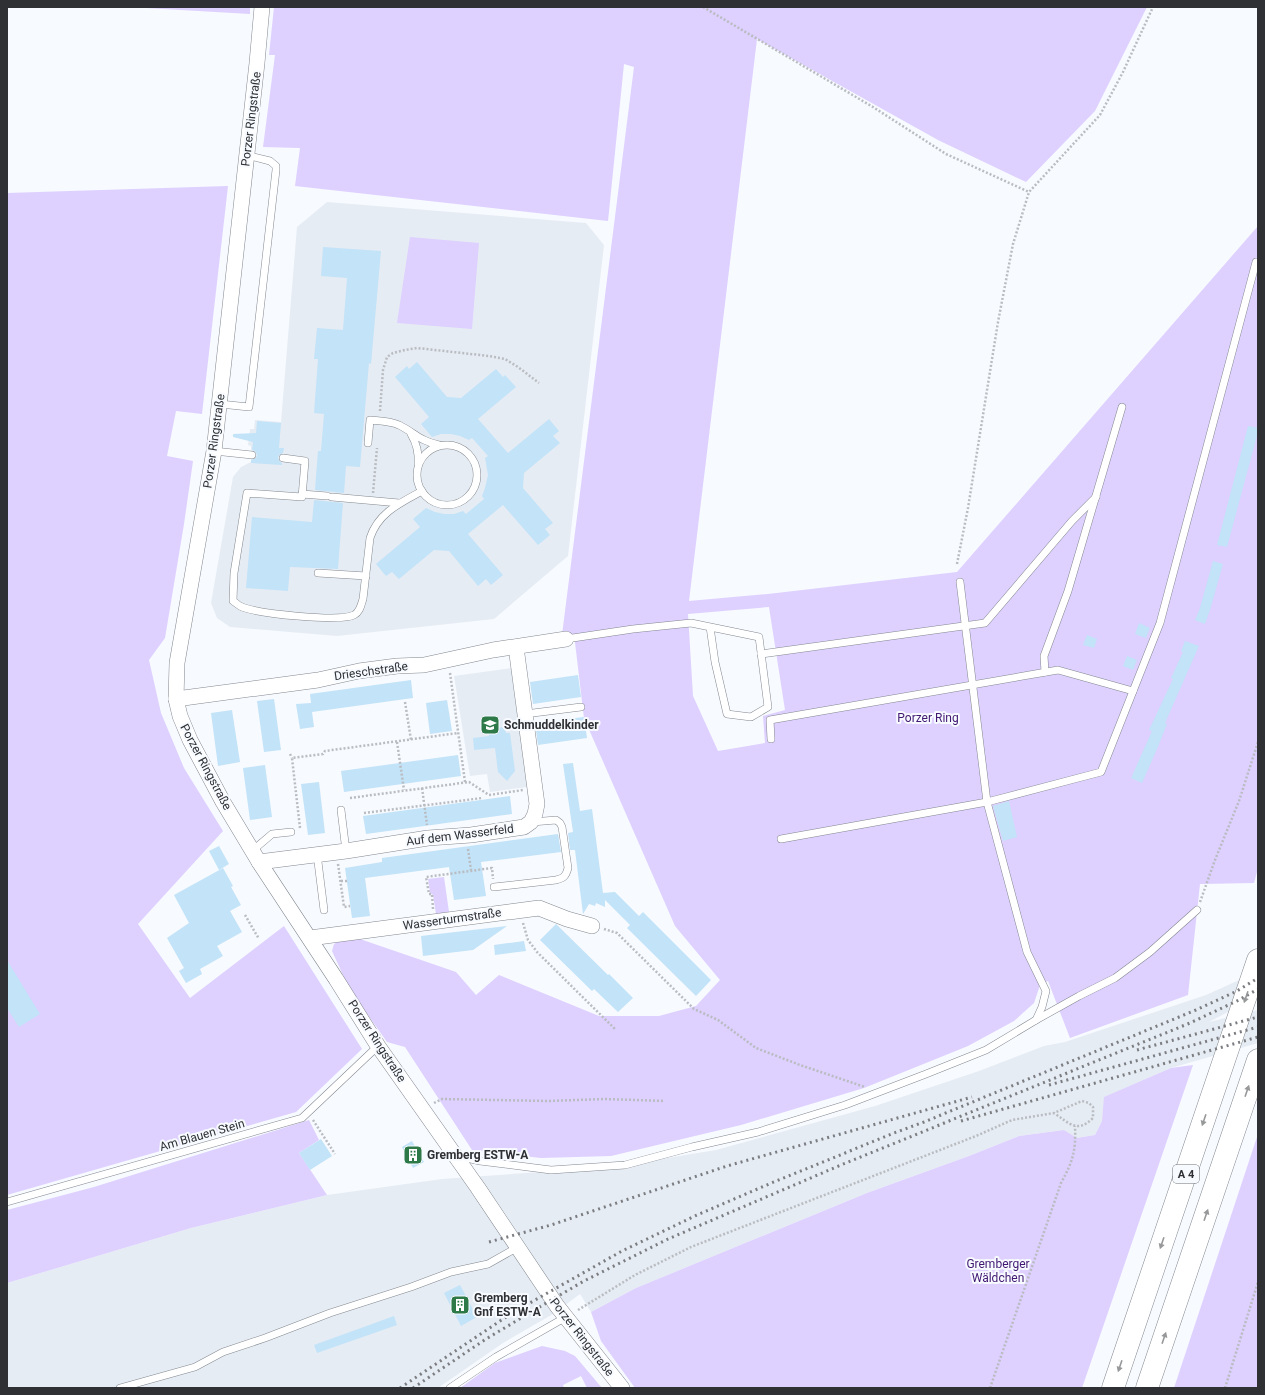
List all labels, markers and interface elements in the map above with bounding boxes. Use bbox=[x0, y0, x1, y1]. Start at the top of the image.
street label: Porzer Ringstraße bbox=[238, 71, 264, 167]
street label: Porzer Ringstraße bbox=[200, 393, 228, 489]
street label: Drieschstraße bbox=[333, 659, 409, 683]
park label: Porzer Ring bbox=[897, 711, 959, 725]
school or university icon: Schmuddelkinder bbox=[479, 714, 501, 736]
place label: Schmuddelkinder bbox=[504, 718, 599, 732]
street label: Porzer Ringstraße bbox=[177, 722, 235, 812]
street label: Auf dem Wasserfeld bbox=[405, 821, 515, 849]
street label: Wasserturmstraße bbox=[402, 905, 502, 933]
one-way arrow bbox=[1242, 991, 1248, 1003]
street label: Porzer Ringstraße bbox=[345, 997, 409, 1085]
one-way arrow bbox=[1245, 1085, 1251, 1097]
one-way arrow bbox=[1201, 1115, 1207, 1127]
street label: Am Blauen Stein bbox=[158, 1116, 246, 1154]
building icon: Gremberg ESTW-A bbox=[402, 1144, 424, 1166]
place label: Gremberg ESTW-A bbox=[427, 1148, 529, 1162]
road number: A 4 bbox=[1173, 1165, 1199, 1183]
one-way arrow bbox=[1203, 1208, 1209, 1220]
one-way arrow bbox=[1159, 1238, 1165, 1250]
park label: Gremberger Wäldchen bbox=[966, 1257, 1030, 1285]
place label: Gremberg Gnf ESTW-A bbox=[474, 1291, 542, 1319]
building icon: Gremberg Gnf ESTW-A bbox=[449, 1294, 471, 1316]
street label: Porzer Ringstraße bbox=[547, 1295, 617, 1379]
one-way arrow bbox=[1162, 1331, 1168, 1343]
one-way arrow bbox=[1117, 1361, 1123, 1373]

